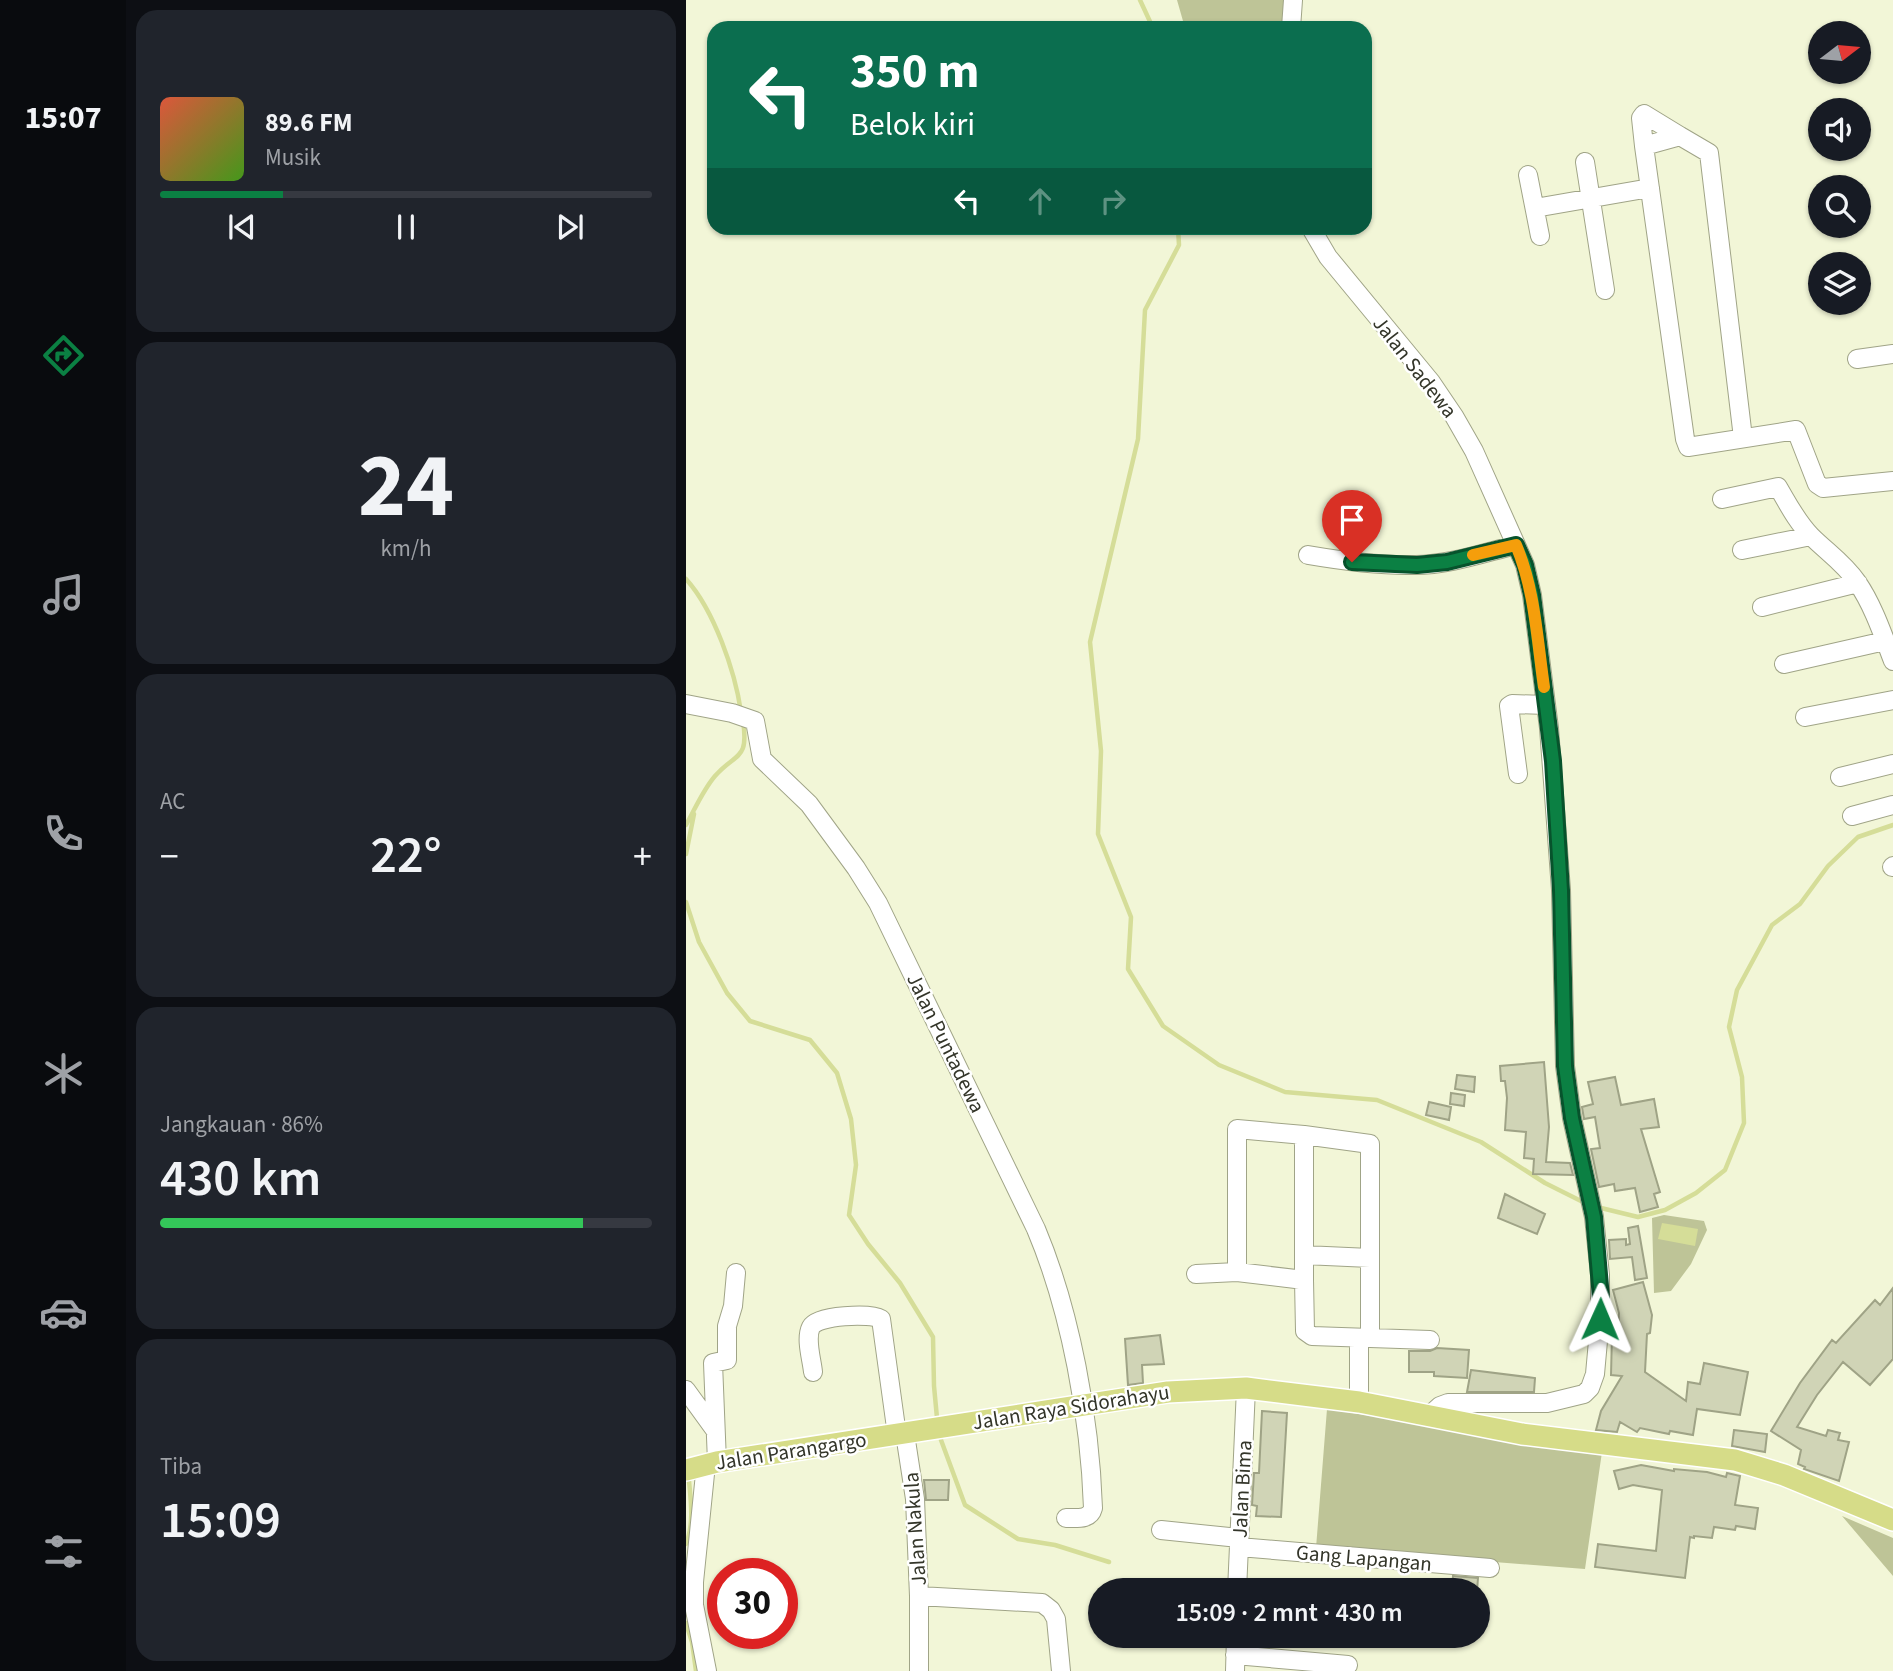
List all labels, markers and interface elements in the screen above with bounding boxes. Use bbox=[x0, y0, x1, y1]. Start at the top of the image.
north arrow bbox=[1808, 21, 1871, 84]
map controls bbox=[1808, 21, 1871, 315]
text: 350 m bbox=[850, 37, 979, 107]
icon: left bbox=[735, 49, 826, 140]
text: 15:07 bbox=[24, 95, 102, 141]
button: sound bbox=[1808, 98, 1871, 161]
text: Belok kiri bbox=[850, 102, 975, 148]
text: 89.6 FM bbox=[265, 104, 353, 141]
text: Musik bbox=[265, 141, 321, 174]
button: search bbox=[1808, 175, 1871, 238]
icon: left bbox=[948, 182, 986, 220]
icon: ahead bbox=[1021, 182, 1059, 220]
icon: right bbox=[1094, 182, 1132, 220]
icon: previous bbox=[223, 208, 261, 246]
icon: pause bbox=[387, 208, 425, 246]
icon: next bbox=[551, 208, 589, 246]
button: layers bbox=[1808, 252, 1871, 315]
street label: Jalan Sadewa bbox=[1366, 310, 1464, 424]
icon: directions bbox=[39, 331, 88, 380]
text: 24 bbox=[358, 422, 454, 551]
pin bbox=[1322, 490, 1382, 562]
icon: arrive bbox=[1333, 501, 1371, 539]
text: km/h bbox=[380, 532, 432, 565]
icon: music bbox=[39, 570, 88, 619]
text: AC bbox=[160, 785, 185, 818]
icon: phone bbox=[39, 809, 88, 858]
text: 22° bbox=[370, 819, 442, 893]
text: − bbox=[160, 830, 179, 884]
text: + bbox=[633, 830, 652, 884]
street label: Jalan Puntadewa bbox=[899, 968, 993, 1118]
icon: climate bbox=[39, 1049, 88, 1098]
text: Jangkauan · 86% bbox=[160, 1108, 323, 1141]
text: 430 km bbox=[160, 1142, 321, 1216]
position arrow bbox=[1563, 1282, 1637, 1356]
icon: car bbox=[39, 1288, 88, 1337]
street label: Jalan Raya Sidorahayu bbox=[970, 1377, 1172, 1437]
street label: Jalan Parangargo bbox=[713, 1424, 869, 1478]
street label: Jalan Bima bbox=[1224, 1439, 1260, 1539]
text: Tiba bbox=[160, 1450, 202, 1483]
street label: Jalan Nakula bbox=[896, 1471, 934, 1587]
text: 15:09 bbox=[160, 1484, 281, 1558]
icon: filters bbox=[39, 1527, 88, 1576]
street label: Gang Lapangan bbox=[1295, 1537, 1433, 1579]
speed limit sign: 30 bbox=[707, 1558, 798, 1649]
text: 15:09 · 2 mnt · 430 m bbox=[1175, 1594, 1403, 1631]

